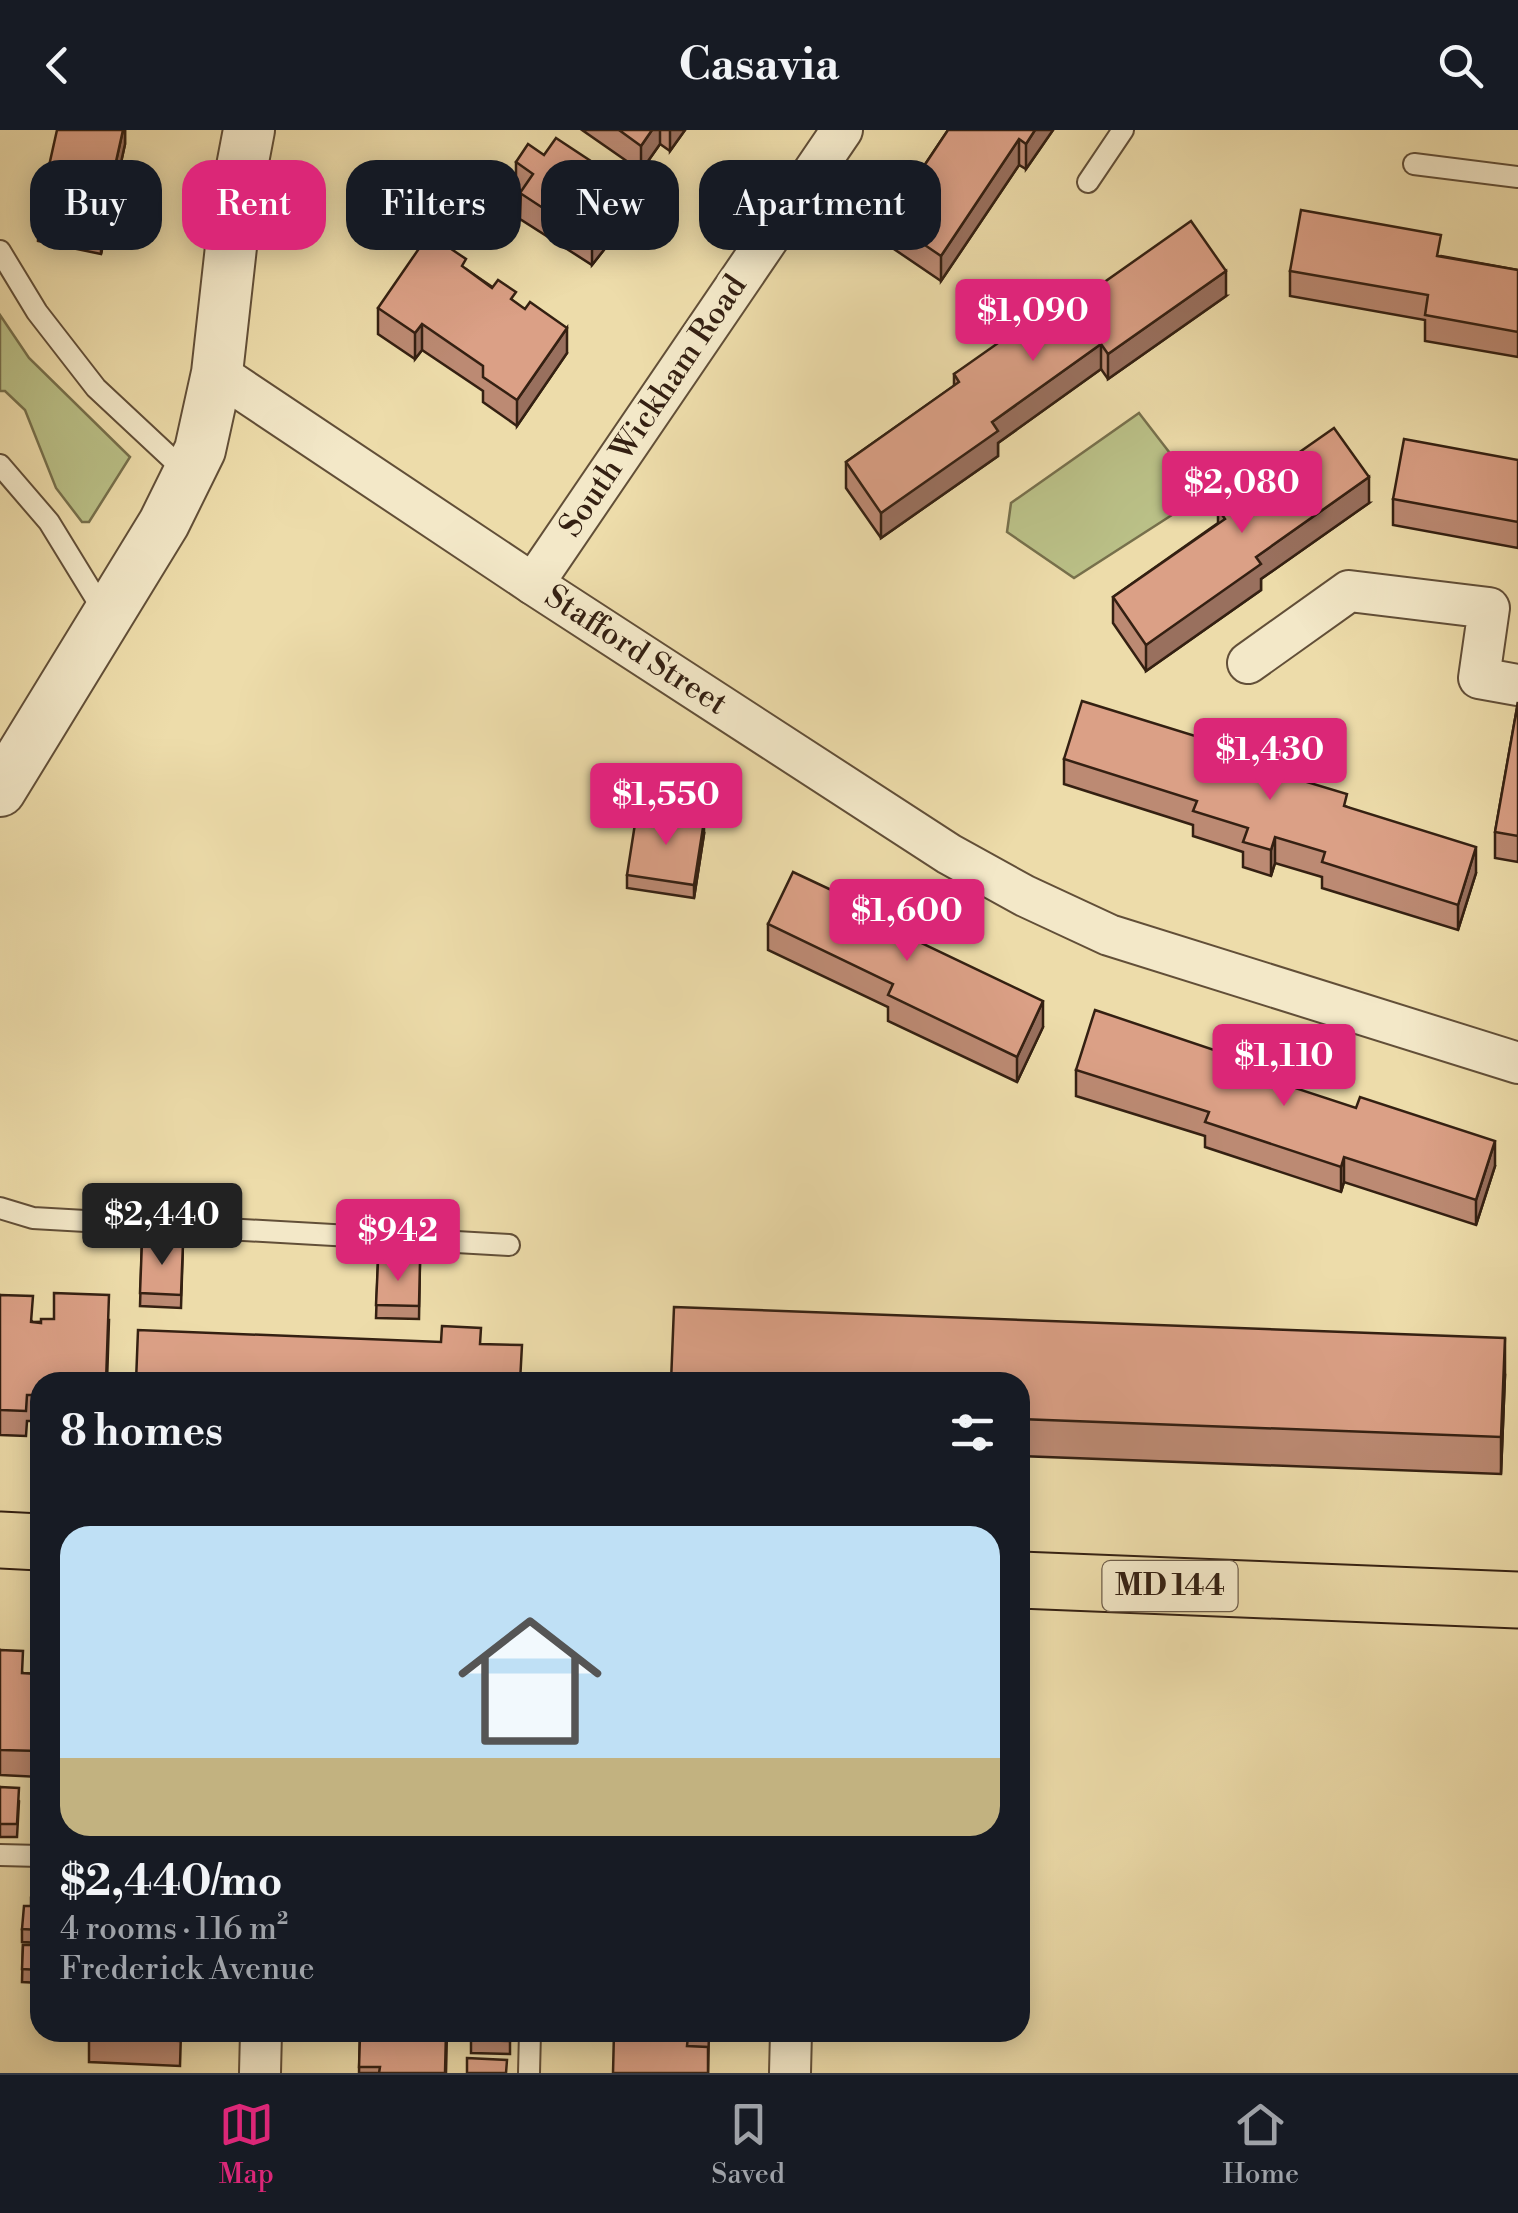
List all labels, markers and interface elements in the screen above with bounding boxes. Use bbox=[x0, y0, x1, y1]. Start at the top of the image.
text: Casavia bbox=[679, 37, 839, 94]
icon: back bbox=[30, 38, 85, 93]
icon: search bbox=[1433, 38, 1488, 93]
chip: Buy bbox=[30, 160, 162, 250]
chip: Rent bbox=[182, 160, 326, 250]
chip: Filters bbox=[346, 160, 521, 250]
chip: New bbox=[541, 160, 679, 250]
chip: Apartment bbox=[699, 160, 941, 250]
street label: South Wickham Road bbox=[550, 267, 756, 545]
pin: $1,090 bbox=[952, 279, 1114, 364]
text: $1,090 bbox=[977, 291, 1089, 331]
pin: $2,080 bbox=[1161, 451, 1323, 536]
text: $2,080 bbox=[1184, 463, 1300, 503]
street label: Stafford Street bbox=[537, 576, 735, 724]
pin: $1,430 bbox=[1189, 718, 1351, 803]
text: $1,430 bbox=[1216, 730, 1324, 770]
pin: $1,550 bbox=[585, 763, 747, 848]
text: $1,550 bbox=[612, 775, 720, 815]
pin: $1,600 bbox=[826, 879, 988, 964]
text: $1,600 bbox=[851, 891, 963, 931]
pin: $1,110 bbox=[1203, 1024, 1365, 1109]
text: $1,110 bbox=[1235, 1036, 1333, 1076]
pin: $2,440 bbox=[81, 1183, 243, 1268]
text: $2,440 bbox=[104, 1195, 220, 1235]
pin: $942 bbox=[339, 1199, 457, 1284]
text: $942 bbox=[358, 1211, 438, 1251]
icon: filters bbox=[945, 1405, 1000, 1460]
text: 8 homes bbox=[60, 1406, 223, 1459]
road number: MD 144 bbox=[1102, 1561, 1238, 1611]
icon: home bbox=[440, 1591, 620, 1771]
text: $2,440/mo bbox=[60, 1856, 283, 1909]
text: 4 rooms · 116 m² bbox=[60, 1909, 288, 1949]
text: Frederick Avenue bbox=[60, 1949, 315, 1989]
tab: Map bbox=[219, 2097, 274, 2192]
tab: Saved bbox=[711, 2097, 785, 2192]
tab: Home bbox=[1222, 2097, 1299, 2192]

